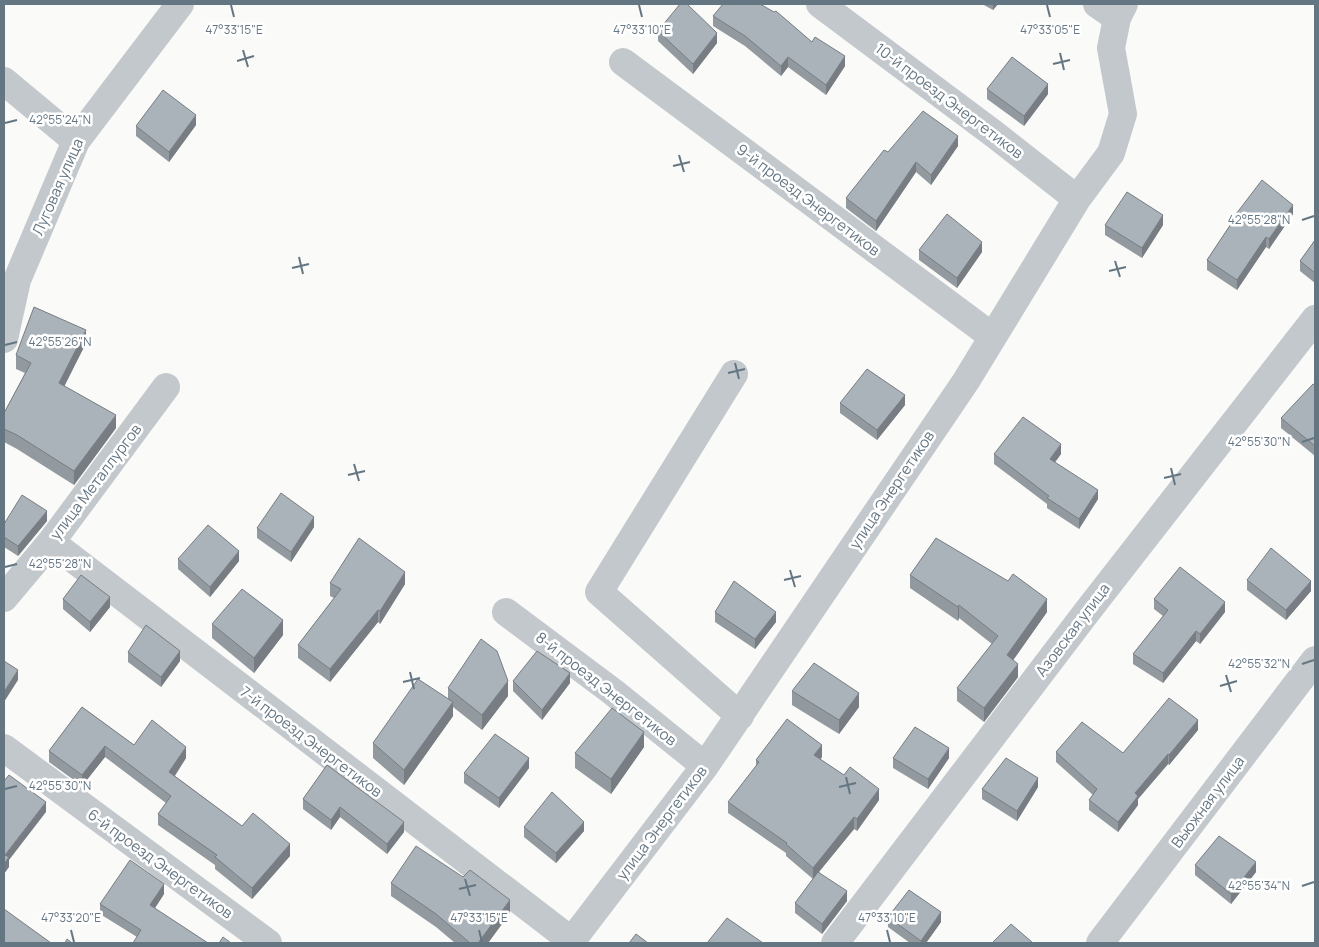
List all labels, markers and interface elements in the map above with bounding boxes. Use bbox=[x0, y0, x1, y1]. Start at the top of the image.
text: 47°33'15"E bbox=[205, 21, 263, 38]
text: 47°33'10"E bbox=[613, 21, 671, 38]
text: 47°33'05"E bbox=[1020, 21, 1080, 38]
street label: 10-й проезд Энергетиков bbox=[871, 38, 1028, 163]
text: 42°55'24"N bbox=[29, 111, 91, 128]
street label: Луговая улица bbox=[27, 135, 88, 239]
street label: 9-й проезд Энергетиков bbox=[732, 139, 884, 260]
text: 42°55'28"N bbox=[1228, 211, 1290, 228]
text: 42°55'26"N bbox=[29, 333, 91, 350]
street label: улица Металлургов bbox=[45, 419, 146, 544]
street label: улица Энергетиков bbox=[844, 426, 939, 553]
text: 42°55'30"N bbox=[1228, 433, 1290, 450]
text: 42°55'28"N bbox=[29, 555, 91, 572]
street label: Азовская улица bbox=[1031, 579, 1115, 681]
street label: 8-й проезд Энергетиков bbox=[531, 627, 681, 750]
text: 42°55'32"N bbox=[1228, 655, 1290, 672]
street label: 7-й проезд Энергетиков bbox=[236, 681, 387, 802]
street label: Вьюжная улица bbox=[1166, 751, 1249, 852]
street label: улица Энергетиков bbox=[612, 761, 712, 884]
text: 42°55'30"N bbox=[29, 777, 91, 794]
street label: 6-й проезд Энергетиков bbox=[84, 804, 237, 923]
text: 42°55'34"N bbox=[1228, 877, 1290, 894]
text: 47°33'20"E bbox=[41, 909, 101, 926]
text: 47°33'15"E bbox=[450, 909, 508, 926]
text: 47°33'10"E bbox=[858, 909, 916, 926]

